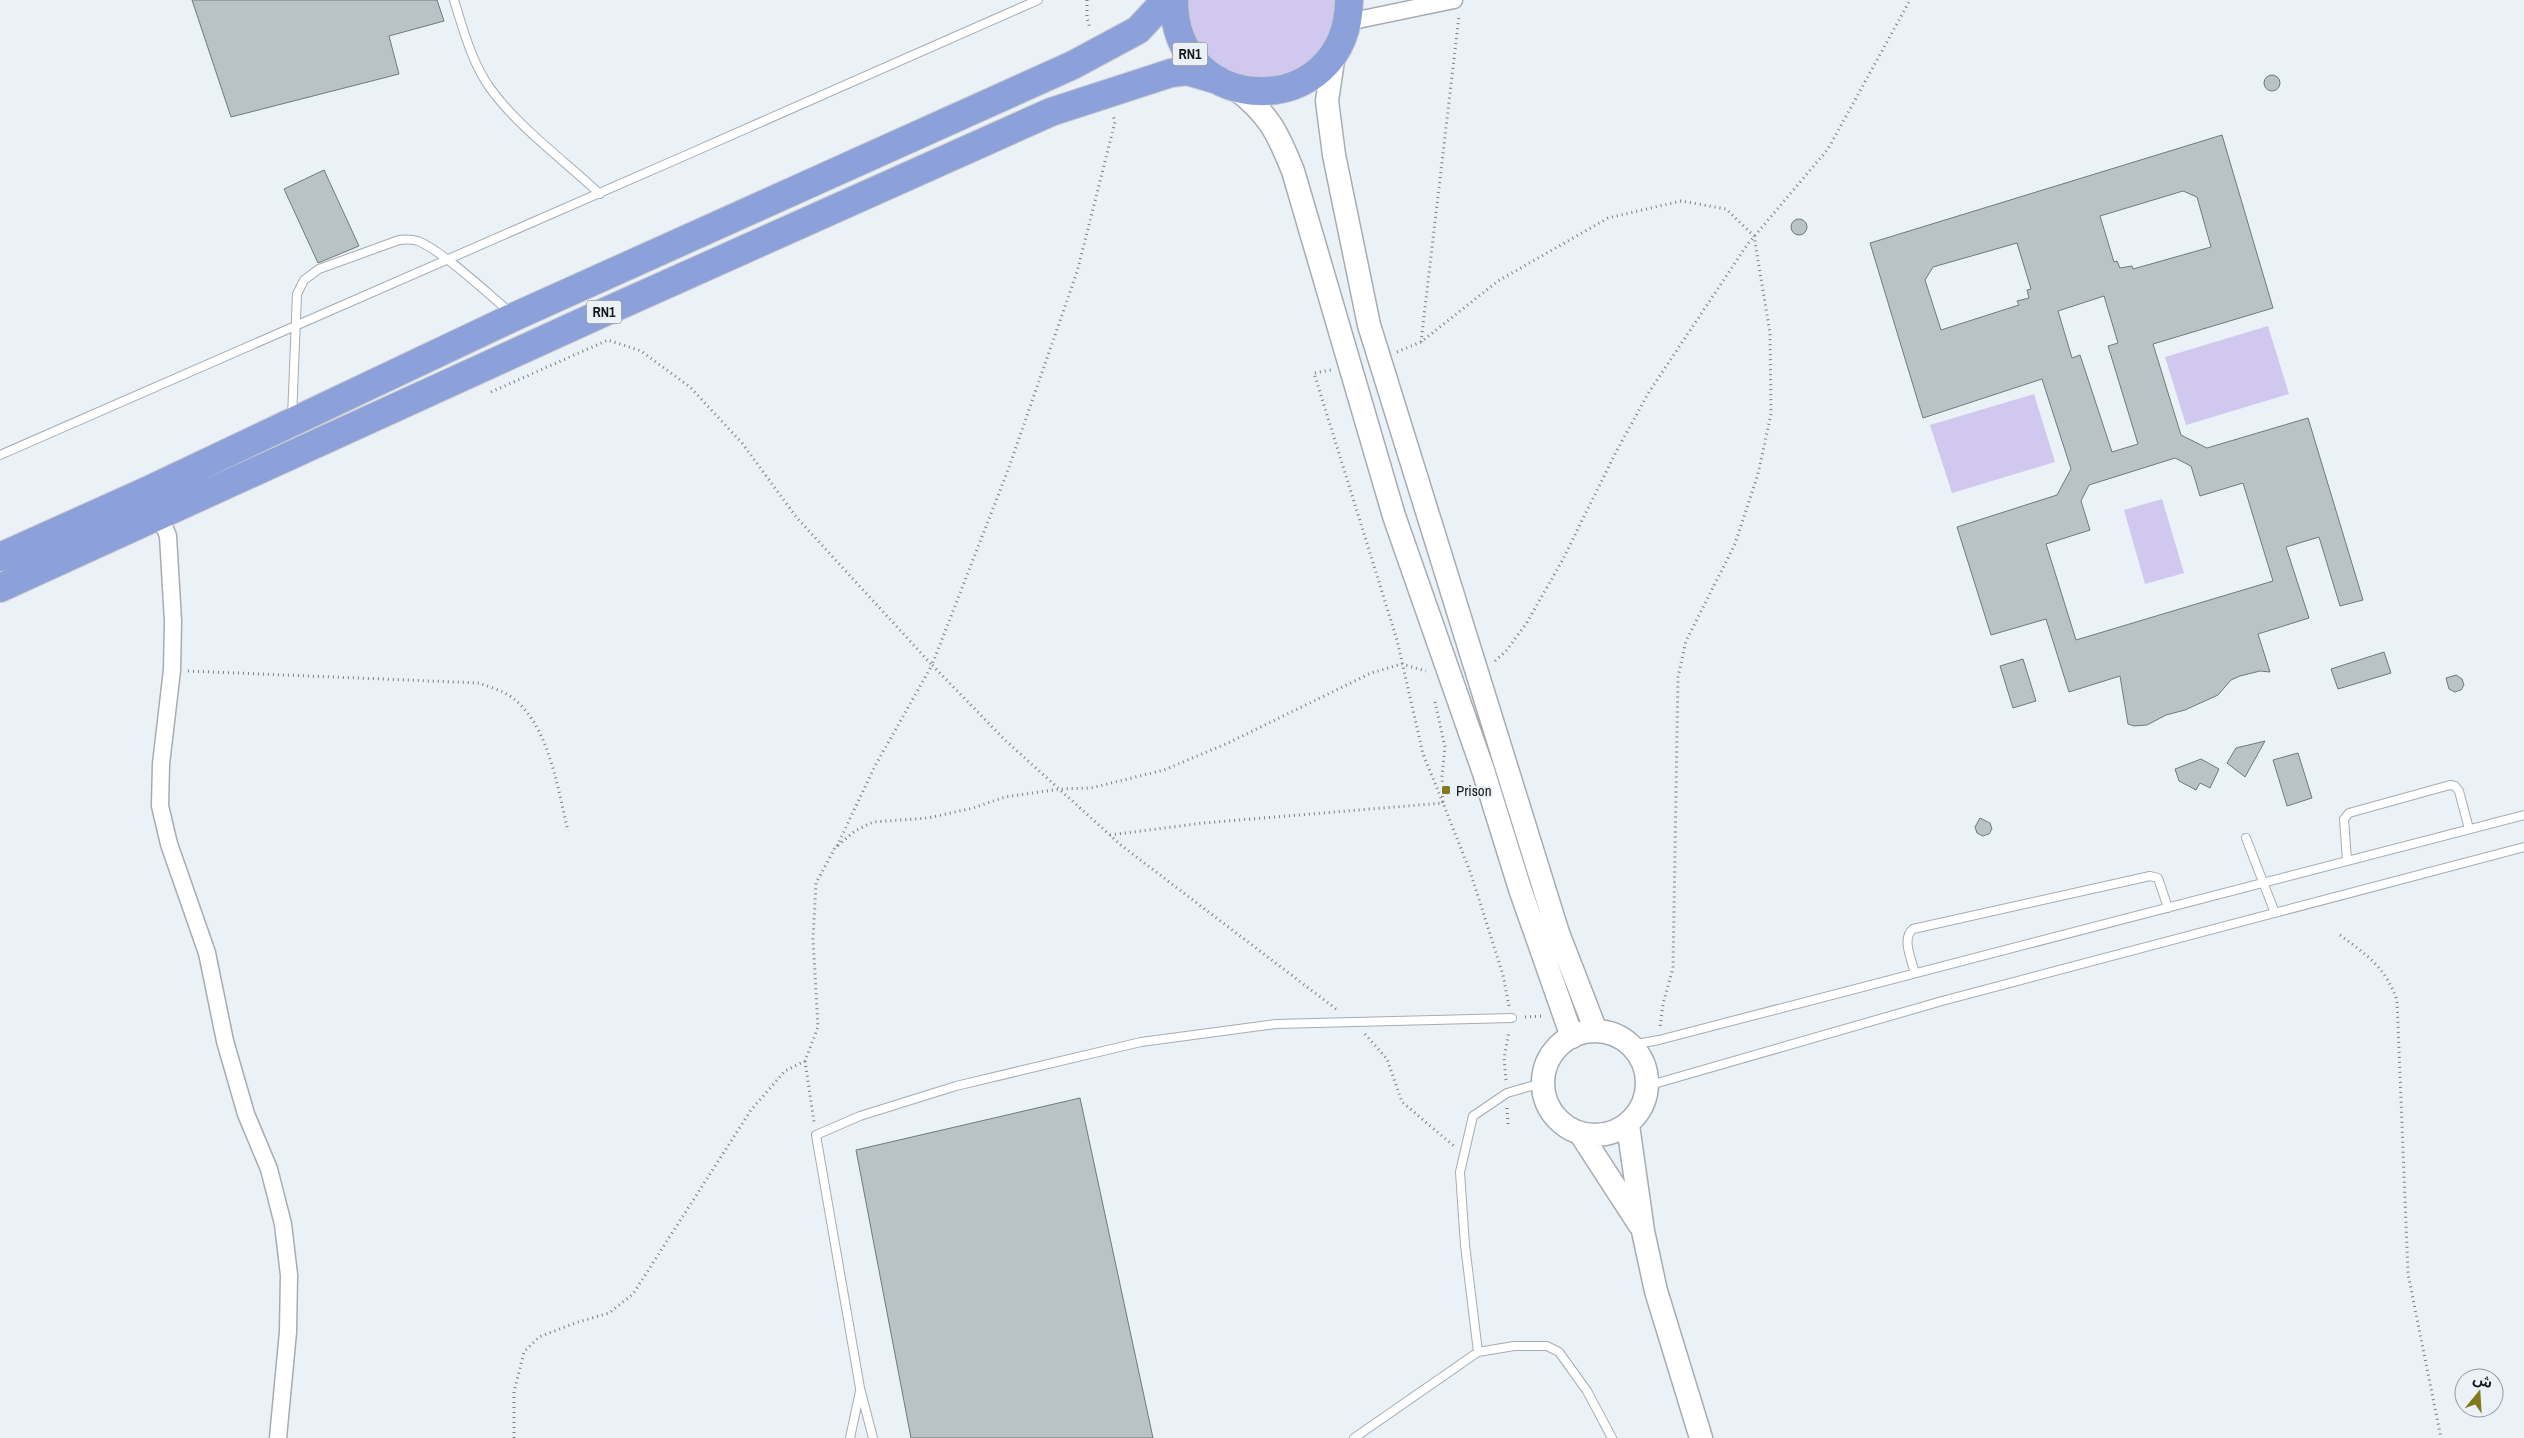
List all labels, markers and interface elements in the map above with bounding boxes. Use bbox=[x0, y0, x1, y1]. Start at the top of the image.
road number: RN1 bbox=[1172, 42, 1208, 66]
road number: RN1 bbox=[586, 300, 622, 324]
place label: Prison bbox=[1456, 780, 1492, 801]
marker: Prison bbox=[1440, 784, 1452, 796]
north arrow bbox=[2454, 1368, 2504, 1418]
text: ش bbox=[2471, 1369, 2495, 1392]

